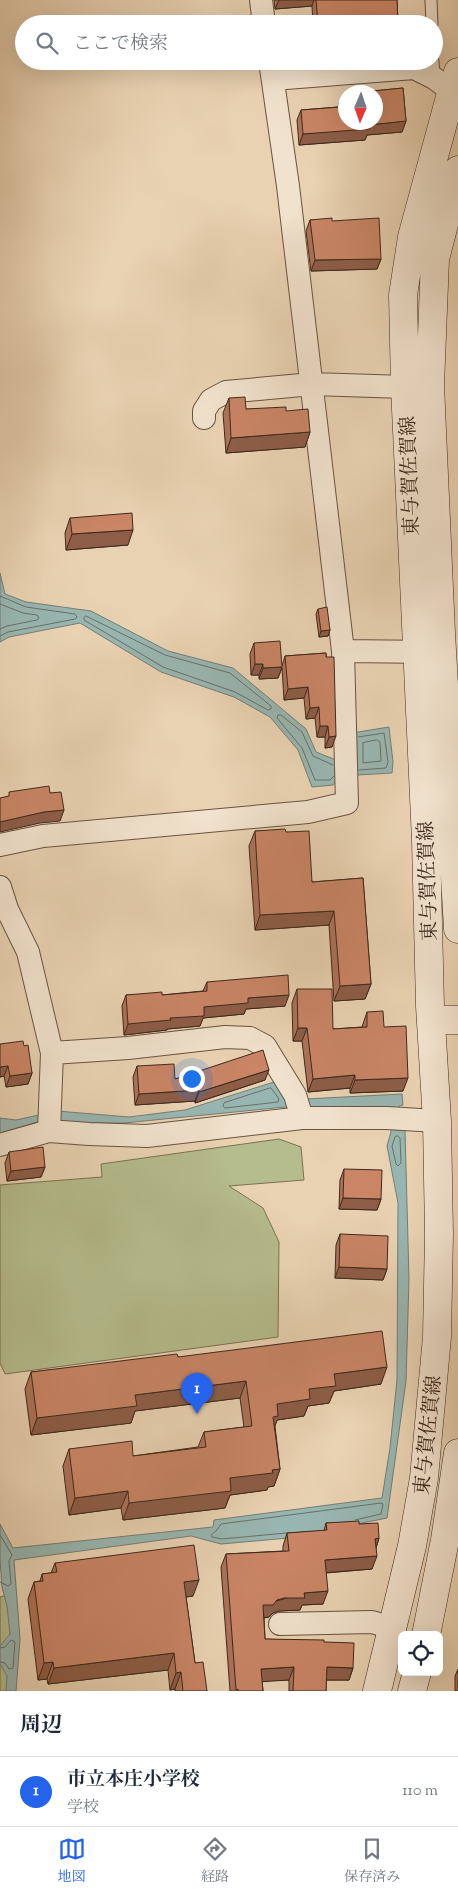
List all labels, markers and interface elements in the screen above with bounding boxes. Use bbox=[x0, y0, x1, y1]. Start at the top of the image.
search box bbox=[15, 15, 443, 70]
icon: search bbox=[33, 29, 61, 57]
text: ここで検索 bbox=[73, 31, 168, 58]
north arrow bbox=[338, 85, 383, 130]
street label: 東与賀佐賀線 bbox=[395, 415, 428, 536]
street label: 東与賀佐賀線 bbox=[413, 820, 446, 941]
your location bbox=[179, 1066, 205, 1092]
pin: 1 bbox=[181, 1373, 213, 1414]
street label: 東与賀佐賀線 bbox=[409, 1374, 450, 1496]
map controls bbox=[398, 1631, 443, 1676]
button: locate bbox=[398, 1631, 443, 1676]
text: 周辺 bbox=[20, 1711, 62, 1741]
text: 市立本庄小学校 bbox=[67, 1767, 200, 1794]
text: 1 bbox=[33, 1780, 39, 1803]
text: 110 m bbox=[402, 1780, 438, 1803]
text: 学校 bbox=[67, 1797, 99, 1820]
tab: 地図 bbox=[58, 1835, 86, 1888]
tab: 経路 bbox=[201, 1835, 229, 1888]
tab: 保存済み bbox=[344, 1835, 400, 1888]

